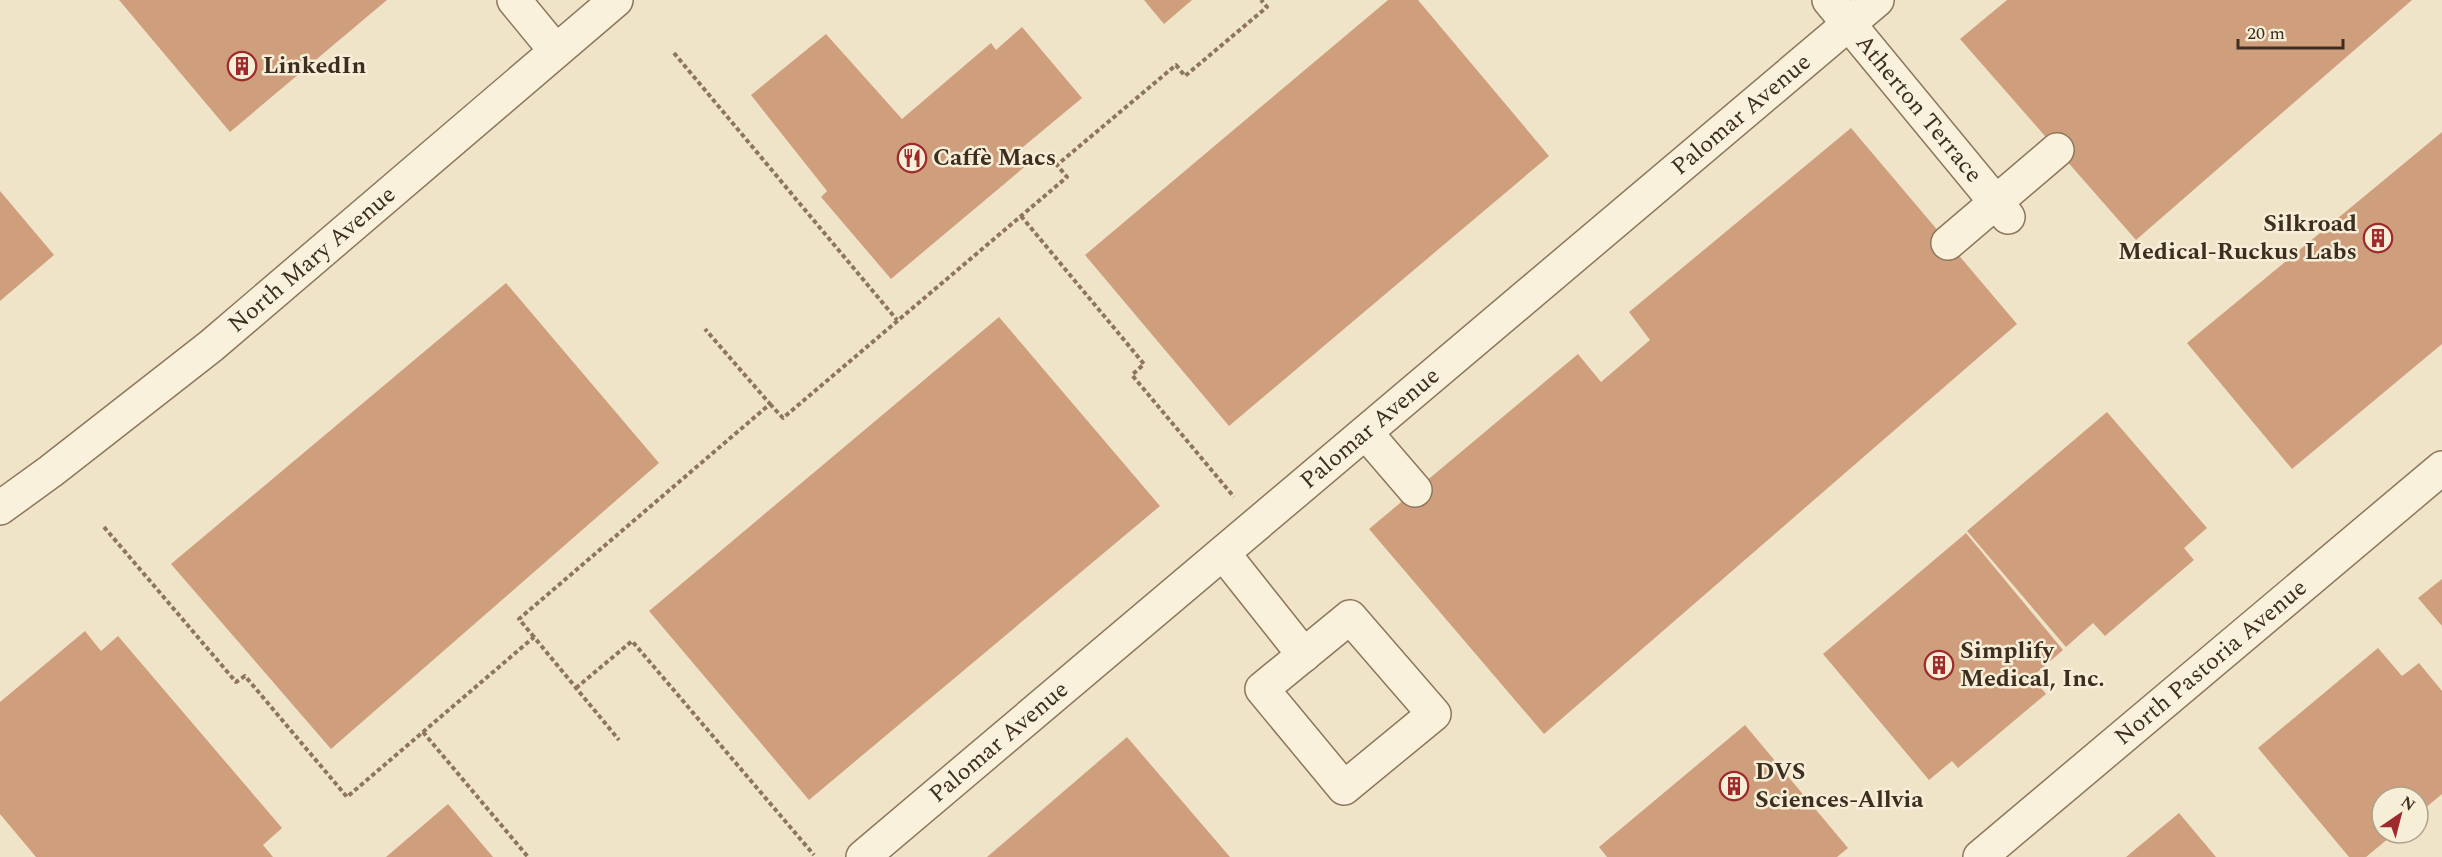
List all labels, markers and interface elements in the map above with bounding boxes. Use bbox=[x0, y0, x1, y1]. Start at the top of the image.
scale bar bbox=[2238, 12, 2343, 50]
text: 20 m bbox=[2247, 20, 2285, 47]
street label: Atherton Terrace bbox=[1847, 27, 1991, 191]
street label: Palomar Avenue bbox=[1663, 45, 1819, 184]
place label: LinkedIn bbox=[263, 48, 366, 84]
building icon: LinkedIn bbox=[226, 50, 258, 82]
place label: Caffè Macs bbox=[933, 140, 1056, 176]
restaurant icon: Caffè Macs bbox=[896, 142, 928, 174]
street label: North Mary Avenue bbox=[220, 177, 404, 342]
place label: Silkroad Medical-Ruckus Labs bbox=[2118, 206, 2357, 270]
building icon: Silkroad Medical-Ruckus Labs bbox=[2362, 222, 2394, 254]
street label: Palomar Avenue bbox=[1292, 359, 1448, 498]
street label: North Pastoria Avenue bbox=[2107, 571, 2315, 754]
place label: Simplify Medical, Inc. bbox=[1960, 633, 2105, 697]
building icon: Simplify Medical, Inc. bbox=[1923, 649, 1955, 681]
street label: Palomar Avenue bbox=[921, 672, 1077, 812]
place label: DVS Sciences-Allvia bbox=[1755, 754, 1924, 818]
building icon: DVS Sciences-Allvia bbox=[1718, 770, 1750, 802]
north arrow bbox=[2370, 785, 2430, 845]
text: N bbox=[2396, 790, 2420, 817]

